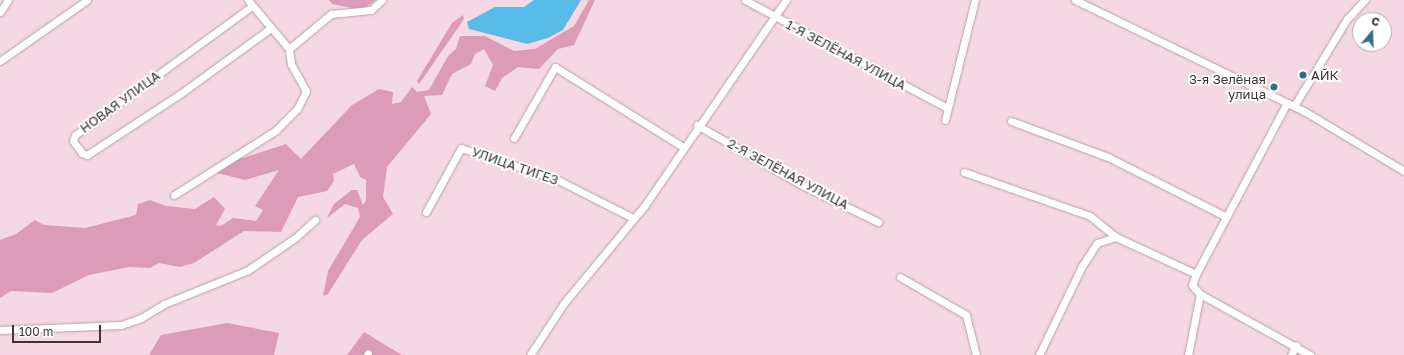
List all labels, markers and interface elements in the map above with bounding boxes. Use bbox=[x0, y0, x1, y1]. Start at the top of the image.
north arrow bbox=[1352, 12, 1392, 52]
text: С bbox=[1370, 14, 1382, 29]
street label: 1-Я ЗЕЛЁНАЯ УЛИЦА bbox=[783, 17, 909, 93]
place label: АЙК bbox=[1311, 67, 1339, 83]
street label: НОВАЯ УЛИЦА bbox=[77, 68, 163, 136]
marker: АЙК bbox=[1298, 70, 1308, 80]
place label: 3-я Зелёная улица bbox=[1189, 72, 1266, 103]
marker: 3-я Зелёная улица bbox=[1269, 82, 1279, 92]
street label: 2-Я ЗЕЛЁНАЯ УЛИЦА bbox=[725, 135, 851, 213]
street label: УЛИЦА ТИГЕЗ bbox=[470, 144, 560, 188]
scale bar bbox=[14, 317, 103, 343]
text: 100 m bbox=[19, 324, 53, 339]

